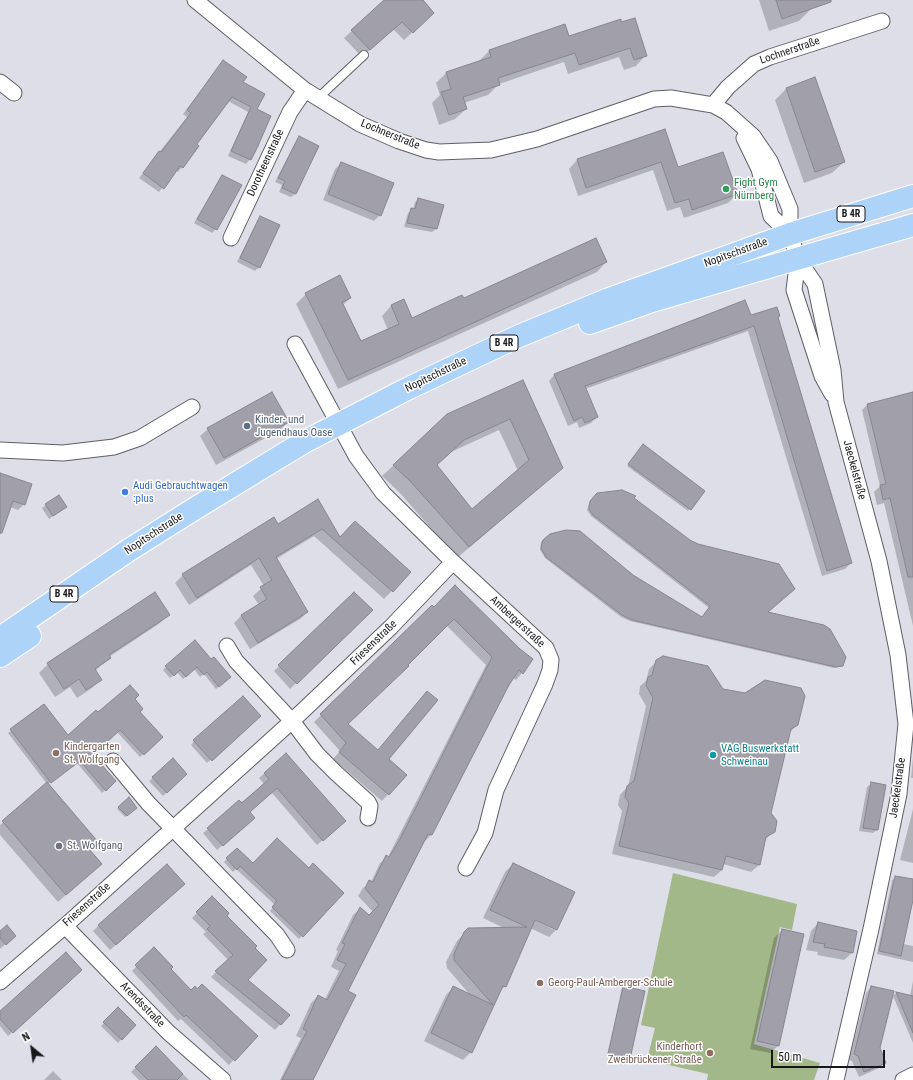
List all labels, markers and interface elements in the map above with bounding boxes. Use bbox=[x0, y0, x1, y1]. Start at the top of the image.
street label: Lochnerstraße bbox=[758, 35, 822, 67]
street label: Lochnerstraße bbox=[359, 117, 421, 153]
street label: Dorotheenstraße bbox=[245, 127, 287, 199]
place label: Fight Gym Nürnberg bbox=[734, 176, 778, 202]
marker: Fight Gym Nürnberg bbox=[721, 184, 731, 194]
road number: B 4R bbox=[837, 206, 865, 222]
street label: Nopitschstraße bbox=[702, 235, 770, 271]
road number: B 4R bbox=[490, 335, 518, 351]
street label: Nopitschstraße bbox=[403, 354, 469, 396]
place label: Kinder- und Jugendhaus Oase bbox=[255, 413, 332, 439]
marker: Kinder- und Jugendhaus Oase bbox=[242, 421, 252, 431]
street label: Jaeckelstraße bbox=[840, 439, 868, 501]
place label: Audi Gebrauchtwagen :plus bbox=[133, 479, 228, 505]
marker: Audi Gebrauchtwagen :plus bbox=[120, 487, 130, 497]
street label: Nopitschstraße bbox=[123, 510, 185, 558]
road number: B 4R bbox=[50, 586, 78, 602]
street label: Ambergerstraße bbox=[487, 593, 547, 651]
street label: Friesenstraße bbox=[348, 618, 400, 668]
place label: Kindergarten St. Wolfgang bbox=[64, 740, 120, 766]
place label: VAG Buswerkstatt Schweinau bbox=[721, 742, 799, 768]
marker: Kindergarten St. Wolfgang bbox=[51, 748, 61, 758]
marker: VAG Buswerkstatt Schweinau bbox=[708, 750, 718, 760]
street label: Jaeckelstraße bbox=[887, 757, 909, 819]
place label: St. Wolfgang bbox=[67, 839, 122, 853]
marker: St. Wolfgang bbox=[54, 841, 64, 851]
street label: Friesenstraße bbox=[61, 880, 113, 930]
place label: Georg-Paul-Amberger-Schule bbox=[548, 976, 673, 990]
marker: Georg-Paul-Amberger-Schule bbox=[535, 978, 545, 988]
street label: Arendsstraße bbox=[117, 980, 167, 1030]
north arrow bbox=[12, 1028, 52, 1068]
text: N bbox=[20, 1030, 32, 1044]
place label: Kinderhort Zweibrückener Straße bbox=[608, 1040, 702, 1066]
scale bar bbox=[773, 1042, 887, 1068]
marker: Kinderhort Zweibrückener Straße bbox=[705, 1048, 715, 1058]
text: 50 m bbox=[778, 1050, 802, 1064]

